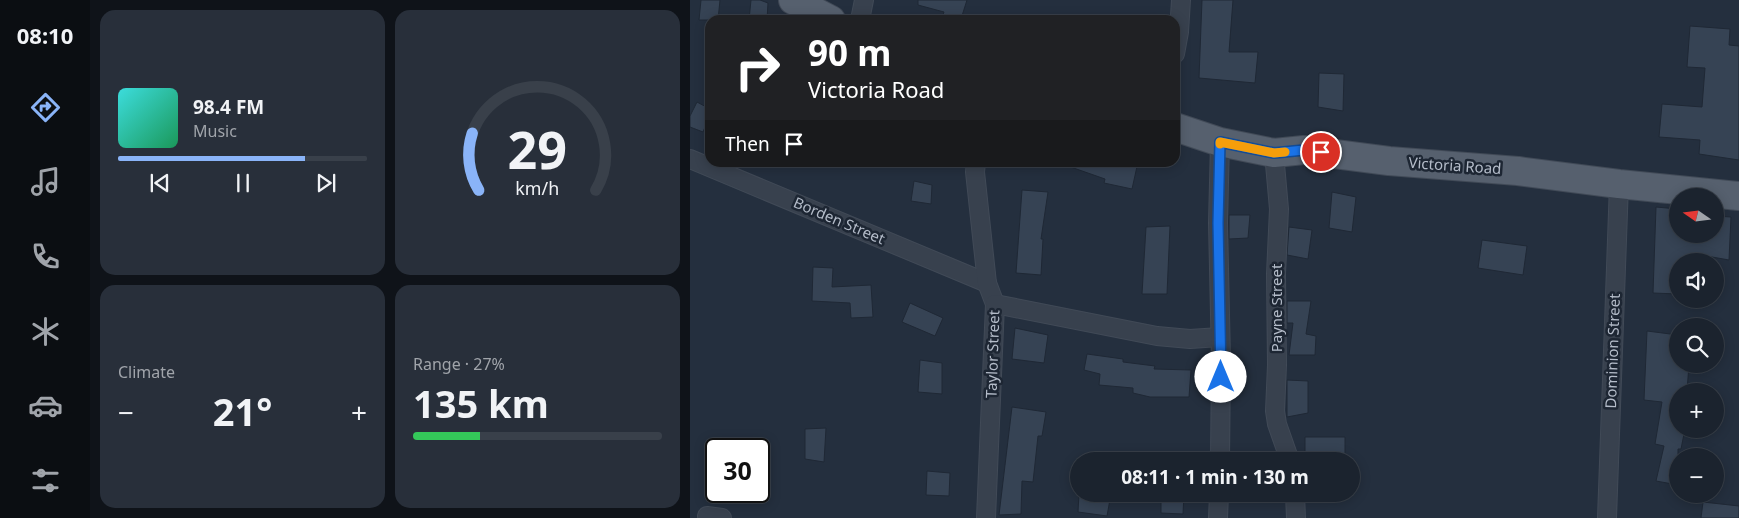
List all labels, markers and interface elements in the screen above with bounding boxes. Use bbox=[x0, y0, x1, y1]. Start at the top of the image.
text: 08:10 bbox=[17, 20, 73, 50]
text: 90 m bbox=[808, 29, 891, 76]
icon: right bbox=[725, 35, 790, 100]
text: Victoria Road bbox=[808, 74, 944, 104]
icon: directions bbox=[28, 90, 63, 125]
text: 98.4 FM bbox=[193, 94, 264, 120]
text: 29 bbox=[508, 113, 567, 184]
text: Music bbox=[193, 120, 237, 142]
icon: arrive bbox=[780, 130, 808, 158]
text: Then bbox=[725, 131, 770, 157]
pin bbox=[1300, 131, 1342, 173]
icon: arrive bbox=[1307, 138, 1335, 166]
street label: Victoria Road bbox=[1408, 152, 1502, 178]
icon: music bbox=[28, 164, 63, 199]
icon: previous bbox=[146, 169, 174, 197]
icon: pause bbox=[229, 169, 257, 197]
icon: next bbox=[312, 169, 340, 197]
text: km/h bbox=[516, 176, 559, 200]
north arrow bbox=[1669, 188, 1724, 242]
map controls bbox=[1669, 188, 1724, 503]
street label: Borden Street bbox=[791, 192, 889, 249]
icon: phone bbox=[28, 239, 63, 274]
button: sound bbox=[1669, 253, 1724, 308]
street label: Payne Street bbox=[1266, 263, 1286, 352]
street label: Dominion Street bbox=[1600, 292, 1624, 409]
street label: Taylor Street bbox=[980, 309, 1004, 398]
icon: climate bbox=[28, 314, 63, 349]
button: search bbox=[1669, 318, 1724, 373]
position arrow bbox=[1194, 350, 1246, 402]
text: Range · 27% bbox=[413, 353, 505, 375]
text: Climate bbox=[118, 361, 175, 383]
text: 135 km bbox=[413, 377, 549, 429]
button: + bbox=[1669, 383, 1724, 438]
text: 21° bbox=[213, 385, 272, 437]
icon: car bbox=[28, 388, 63, 423]
text: − bbox=[118, 393, 134, 431]
text: + bbox=[351, 393, 367, 431]
speed limit sign: 30 bbox=[705, 438, 770, 503]
button: − bbox=[1669, 448, 1724, 503]
icon: filters bbox=[28, 463, 63, 498]
text: 08:11 · 1 min · 130 m bbox=[1121, 464, 1309, 490]

